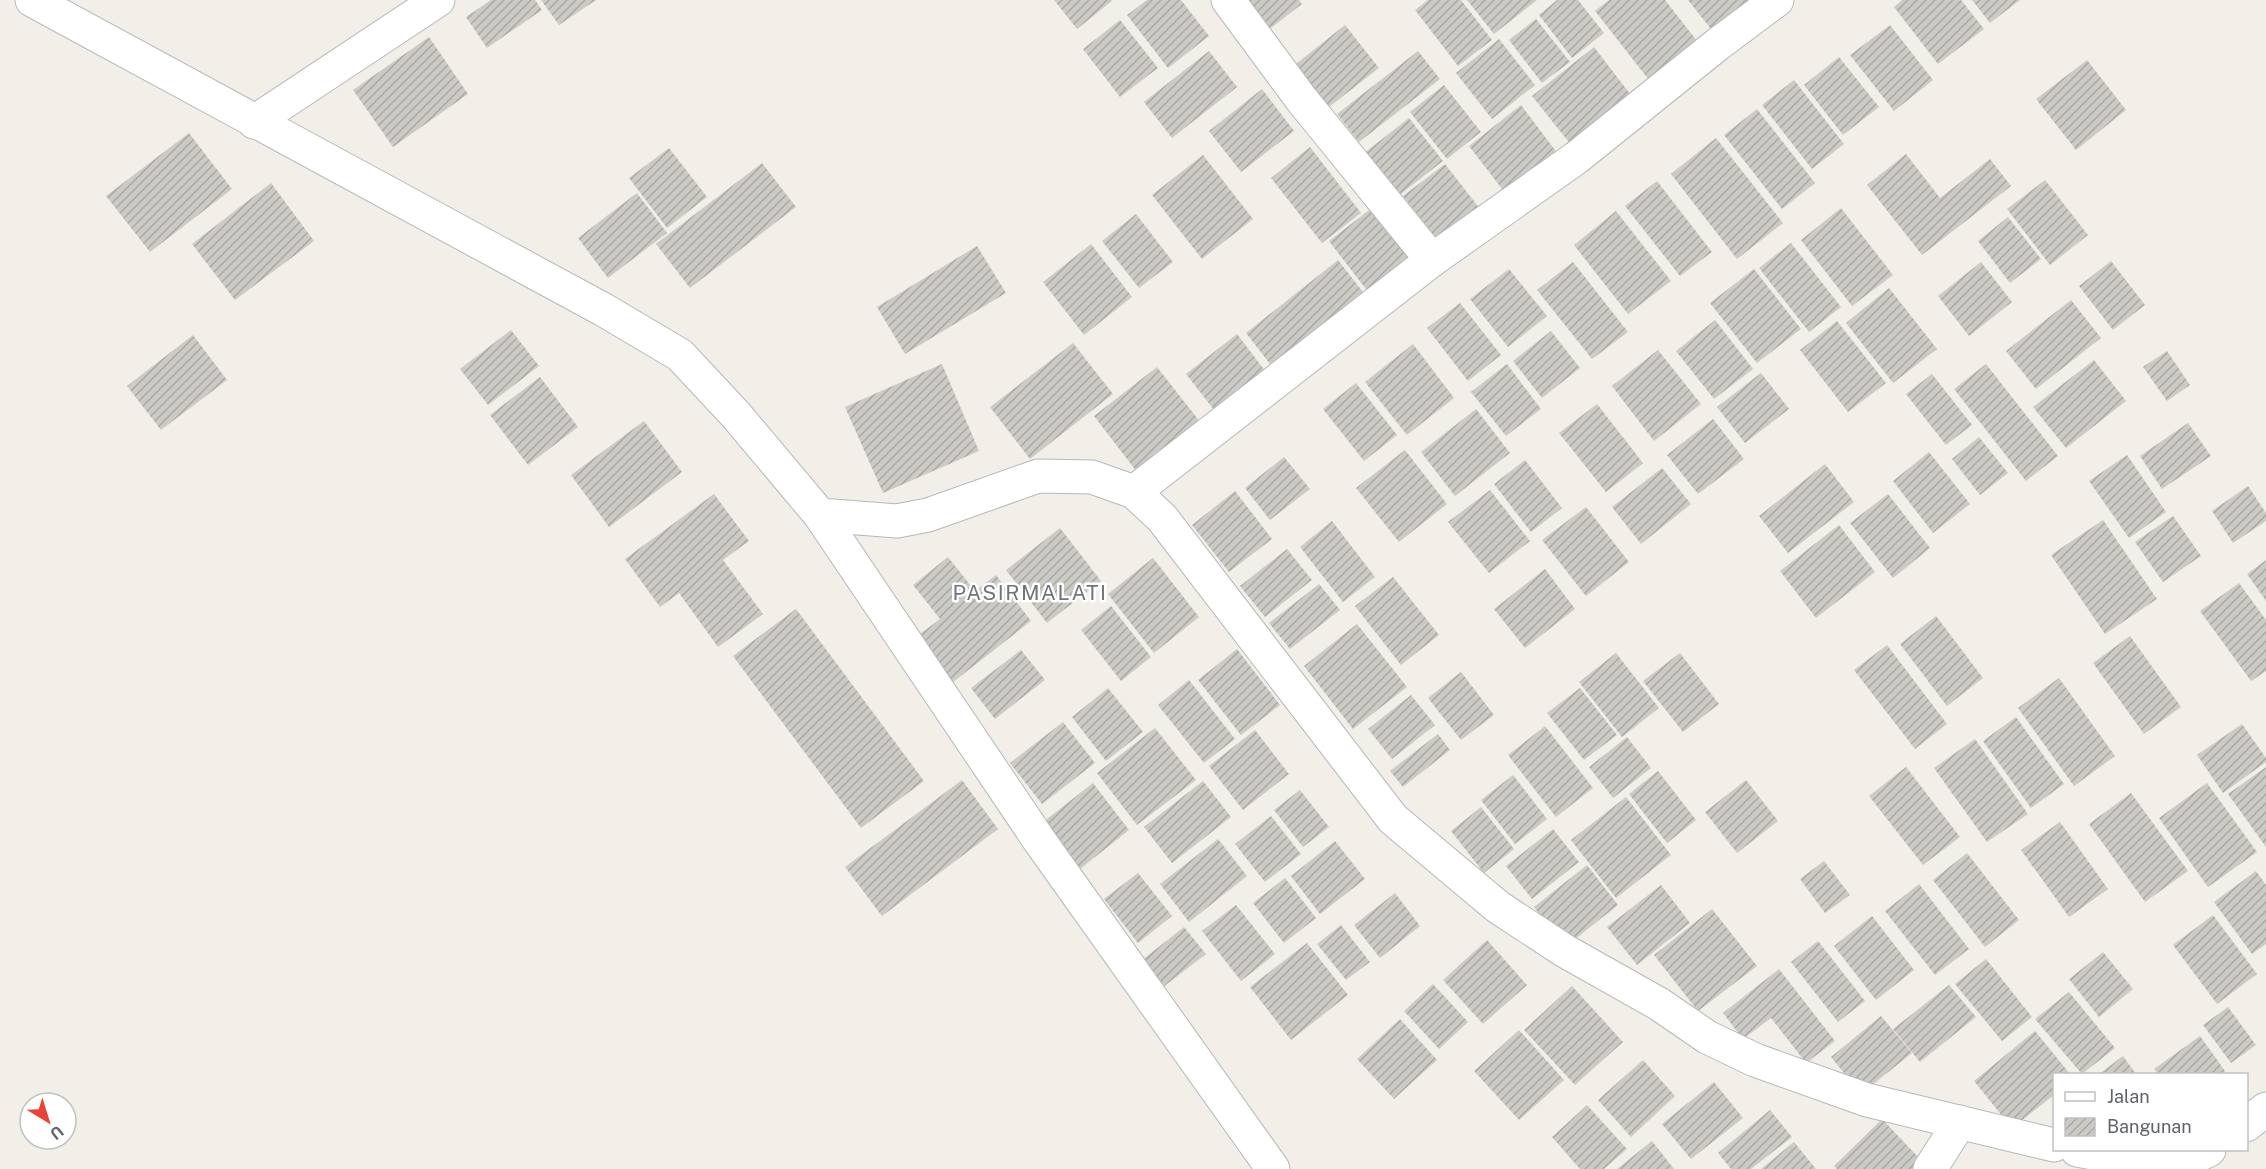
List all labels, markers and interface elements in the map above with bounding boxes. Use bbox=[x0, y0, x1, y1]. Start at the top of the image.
district label: PASIRMALATI bbox=[953, 580, 1107, 605]
legend bbox=[2053, 1073, 2248, 1151]
text: Jalan bbox=[2107, 1086, 2150, 1107]
north arrow bbox=[18, 1091, 78, 1151]
text: Bangunan bbox=[2107, 1116, 2192, 1137]
text: U bbox=[47, 1121, 67, 1143]

